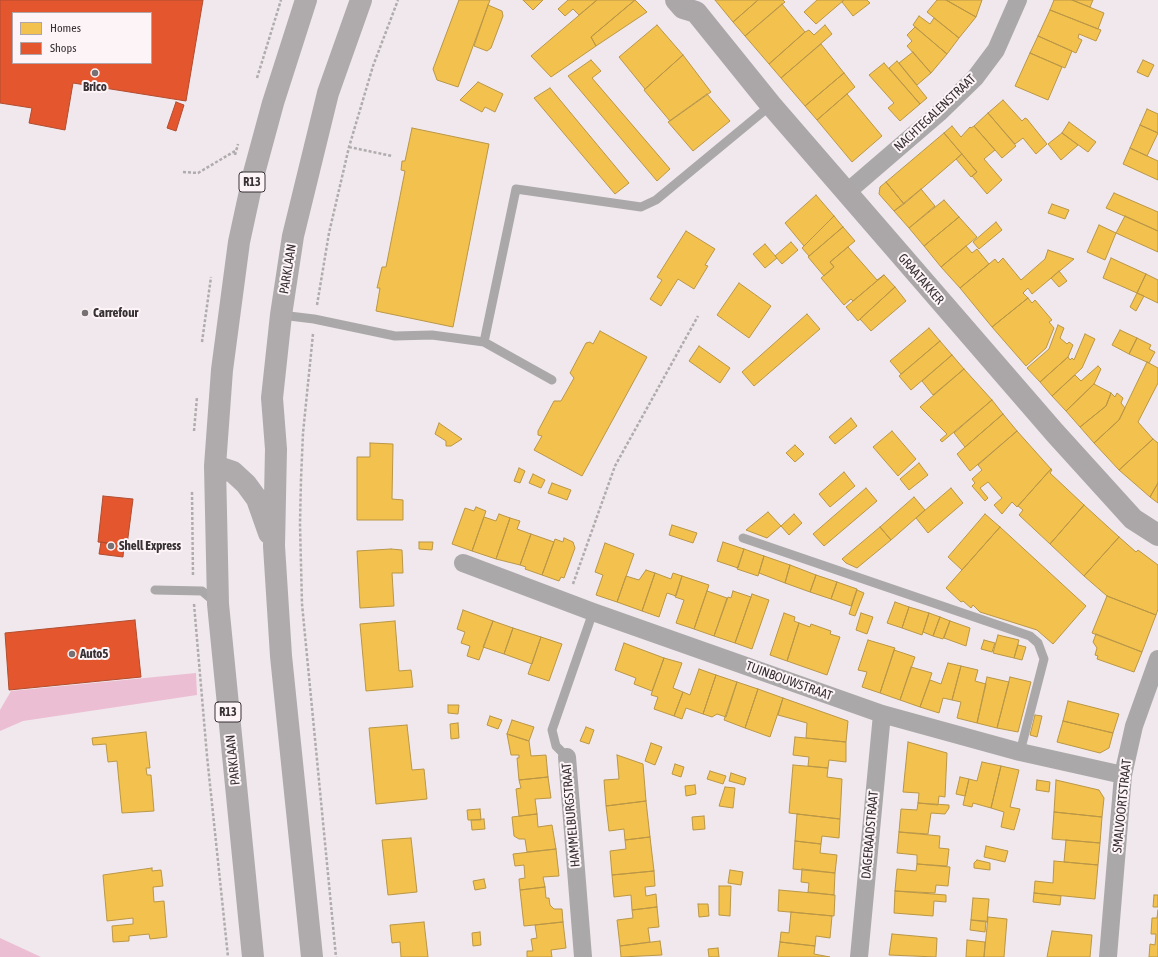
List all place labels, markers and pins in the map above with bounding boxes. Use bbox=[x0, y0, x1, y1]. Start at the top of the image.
marker: Brico bbox=[90, 68, 100, 78]
place label: Brico bbox=[83, 79, 107, 95]
place label: Carrefour bbox=[93, 305, 138, 321]
marker: Carrefour bbox=[80, 308, 90, 318]
place label: Shell Express bbox=[119, 538, 181, 554]
marker: Shell Express bbox=[106, 541, 116, 551]
place label: Auto5 bbox=[80, 646, 108, 662]
marker: Auto5 bbox=[67, 649, 77, 659]

